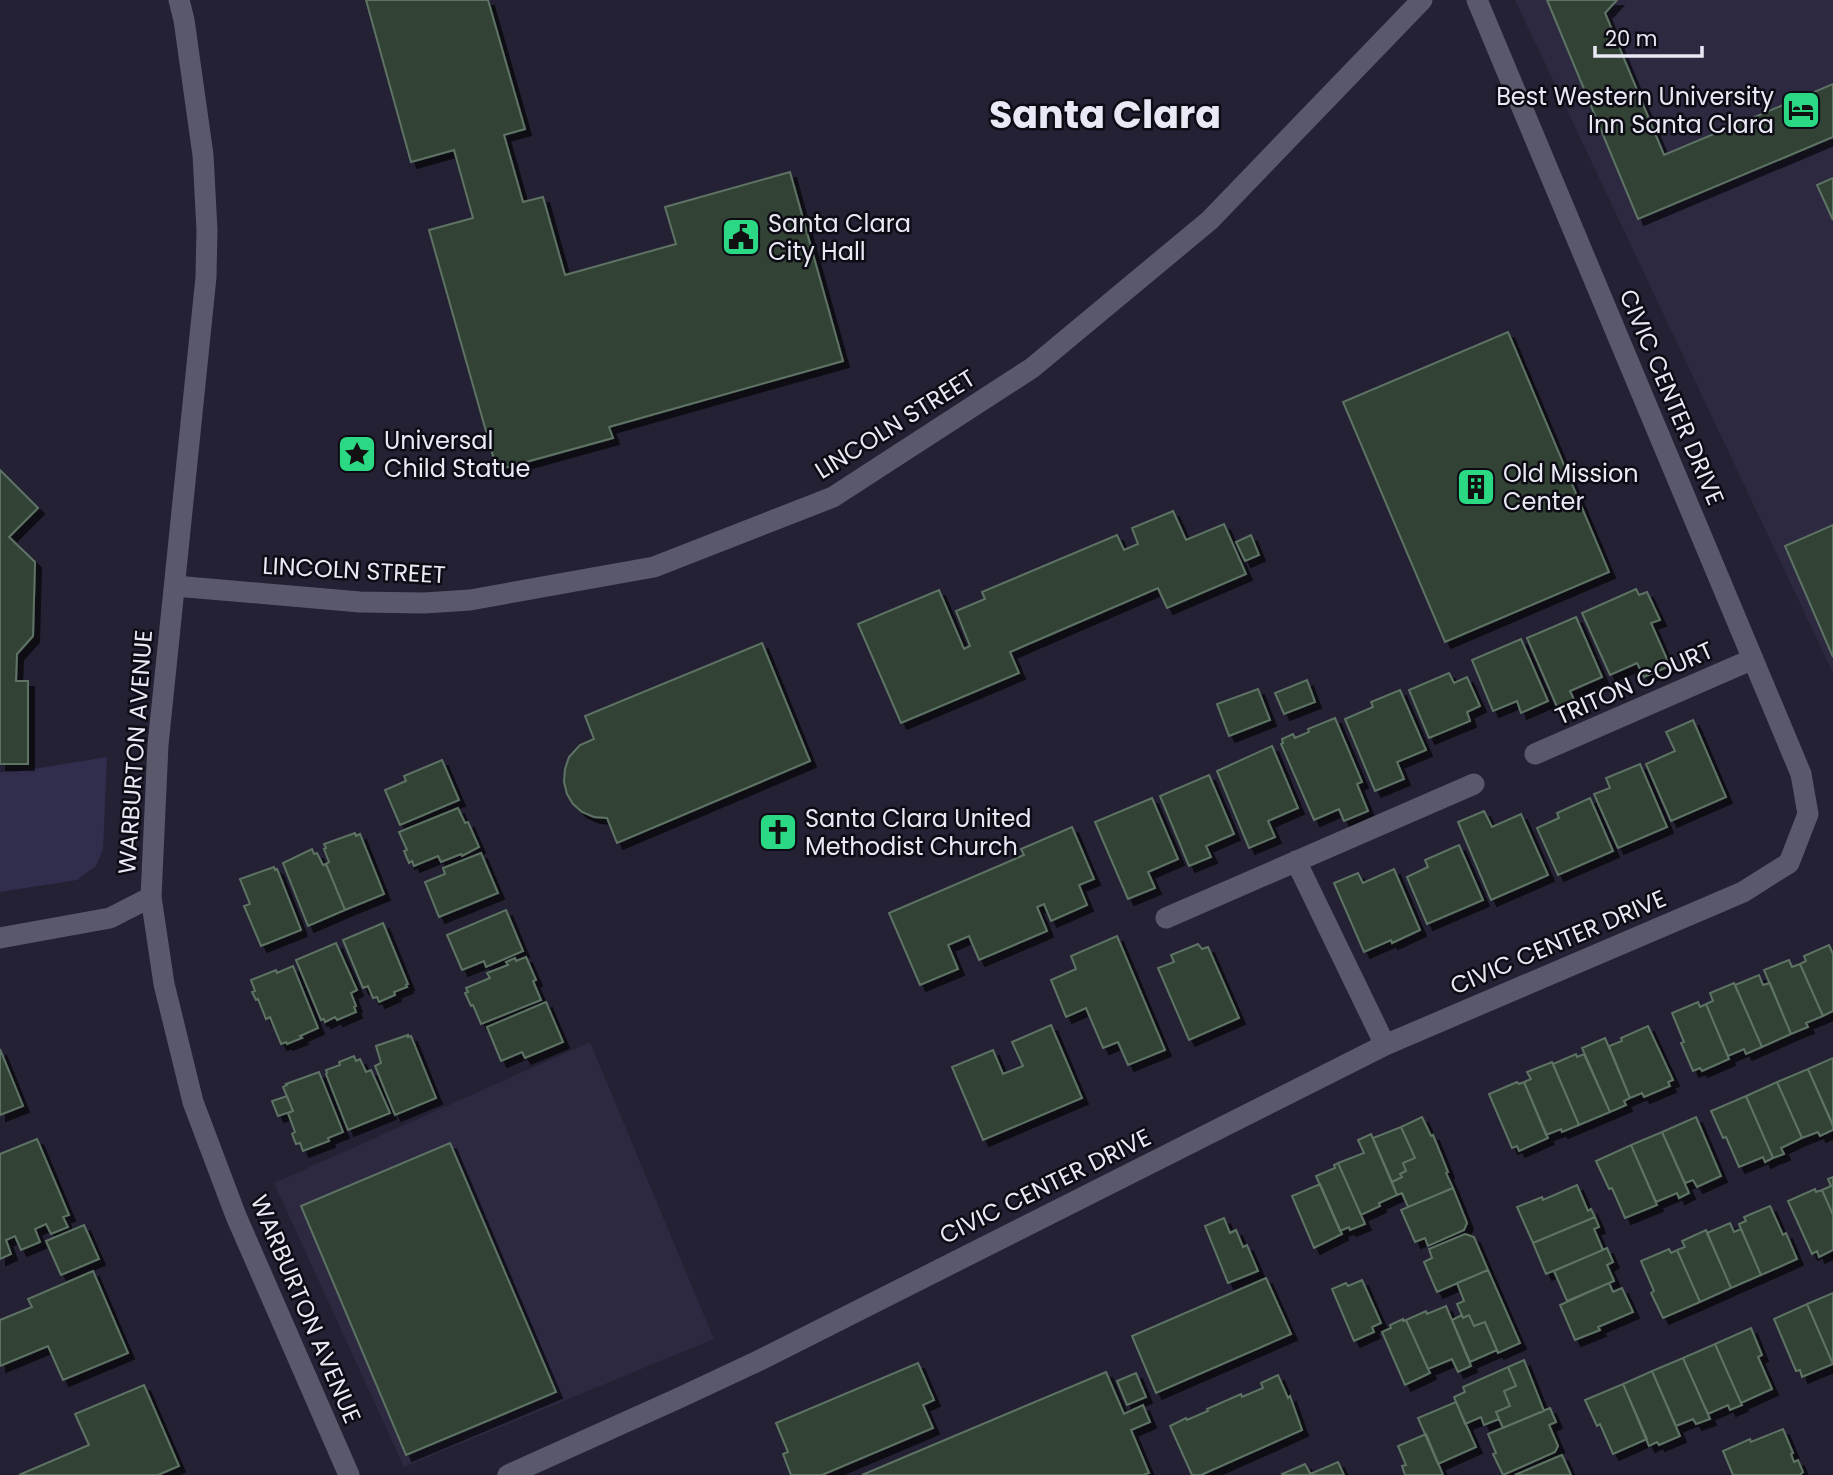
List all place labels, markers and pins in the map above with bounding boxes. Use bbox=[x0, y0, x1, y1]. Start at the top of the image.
place label: Best Western University Inn Santa Clara bbox=[1496, 80, 1774, 141]
hotel icon: Best Western University Inn Santa Clara bbox=[1780, 89, 1822, 131]
place label: Santa Clara City Hall bbox=[768, 207, 911, 268]
public building icon: Santa Clara City Hall bbox=[720, 216, 762, 258]
place label: Universal Child Statue bbox=[384, 424, 530, 485]
place icon: Universal Child Statue bbox=[336, 433, 378, 475]
place label: Old Mission Center bbox=[1503, 457, 1639, 518]
building icon: Old Mission Center bbox=[1455, 466, 1497, 508]
place label: Santa Clara United Methodist Church bbox=[805, 802, 1032, 863]
church icon: Santa Clara United Methodist Church bbox=[757, 811, 799, 853]

